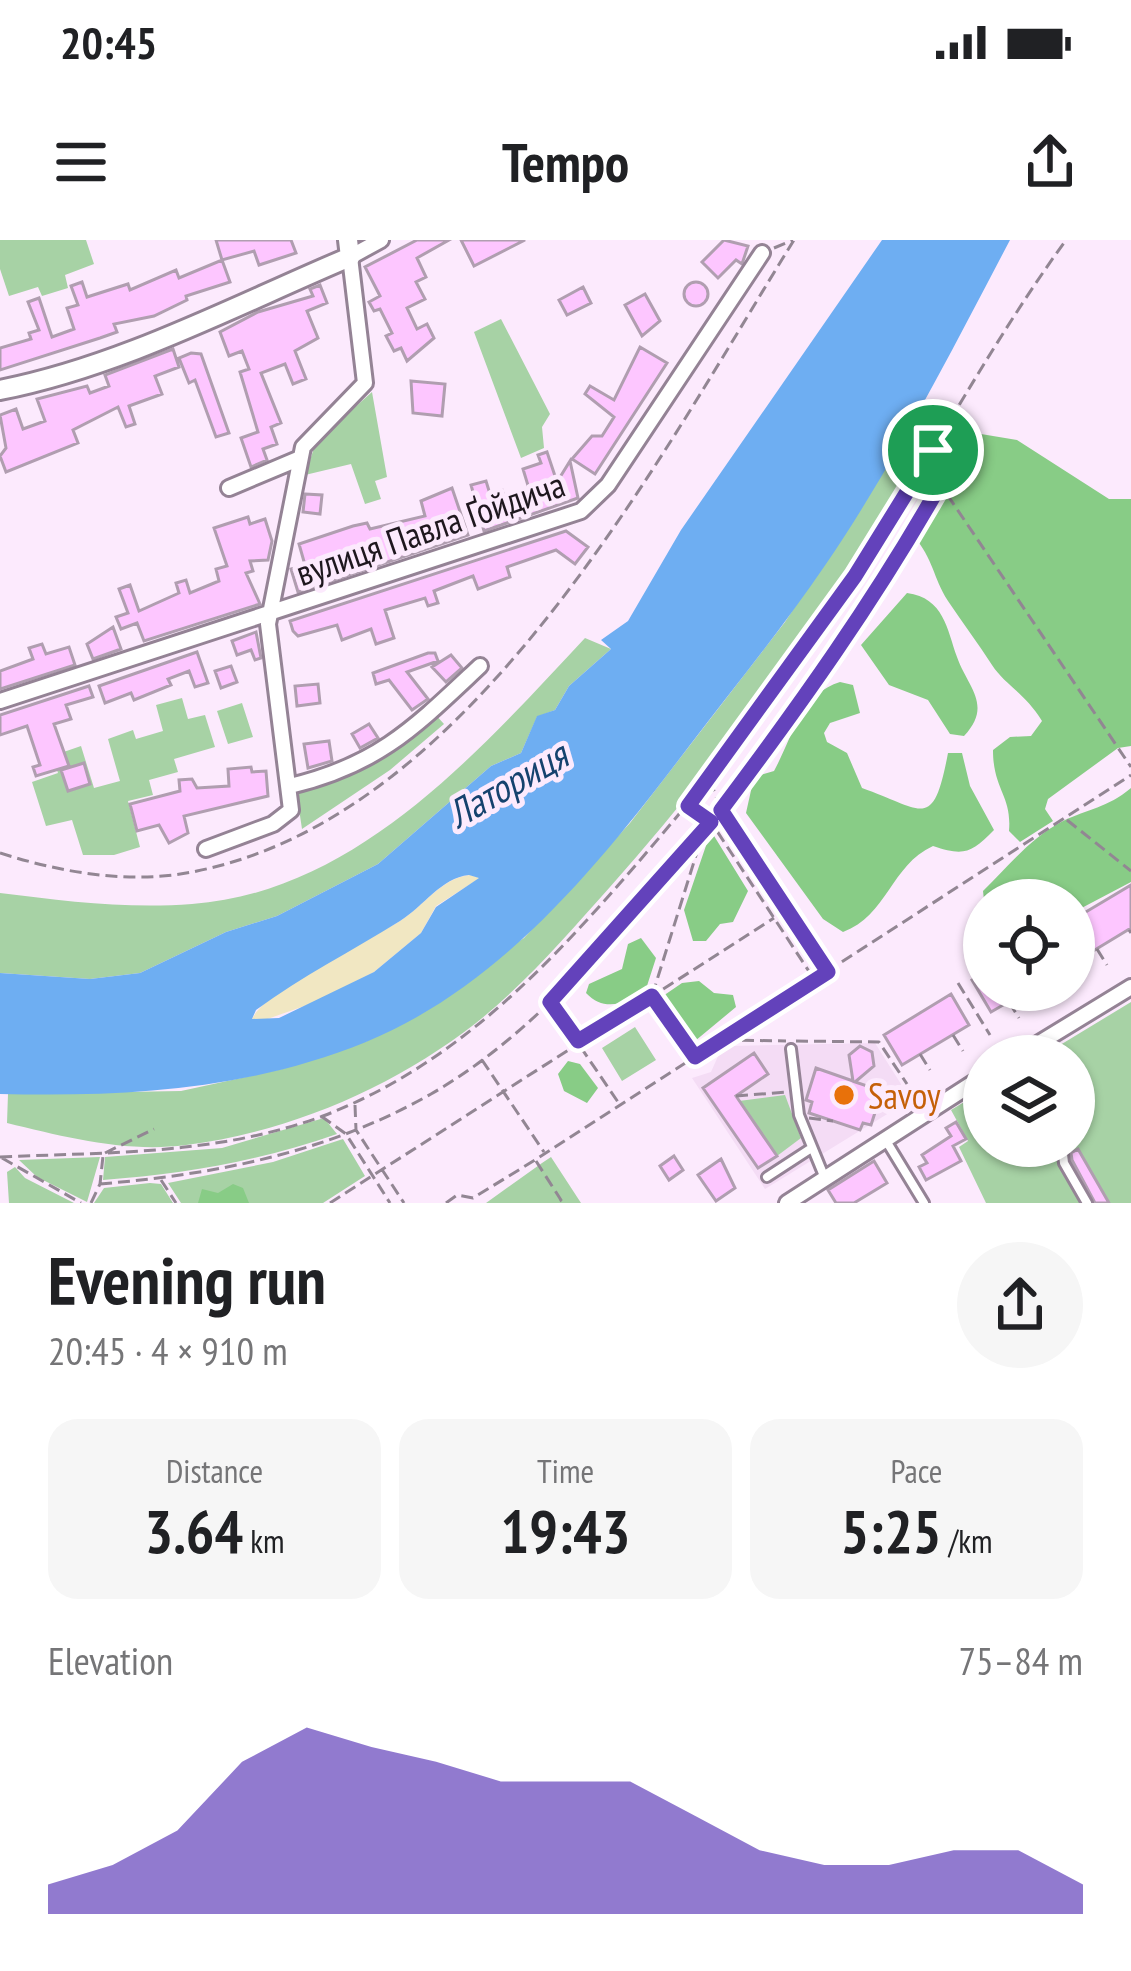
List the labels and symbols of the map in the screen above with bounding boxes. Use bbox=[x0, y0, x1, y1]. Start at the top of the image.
pin bbox=[882, 399, 984, 501]
street label: вулиця Павла Ґойдича bbox=[289, 460, 571, 596]
water label: Латориця bbox=[437, 728, 579, 839]
place label: Savoy bbox=[868, 1072, 941, 1119]
marker: Savoy bbox=[831, 1082, 857, 1108]

